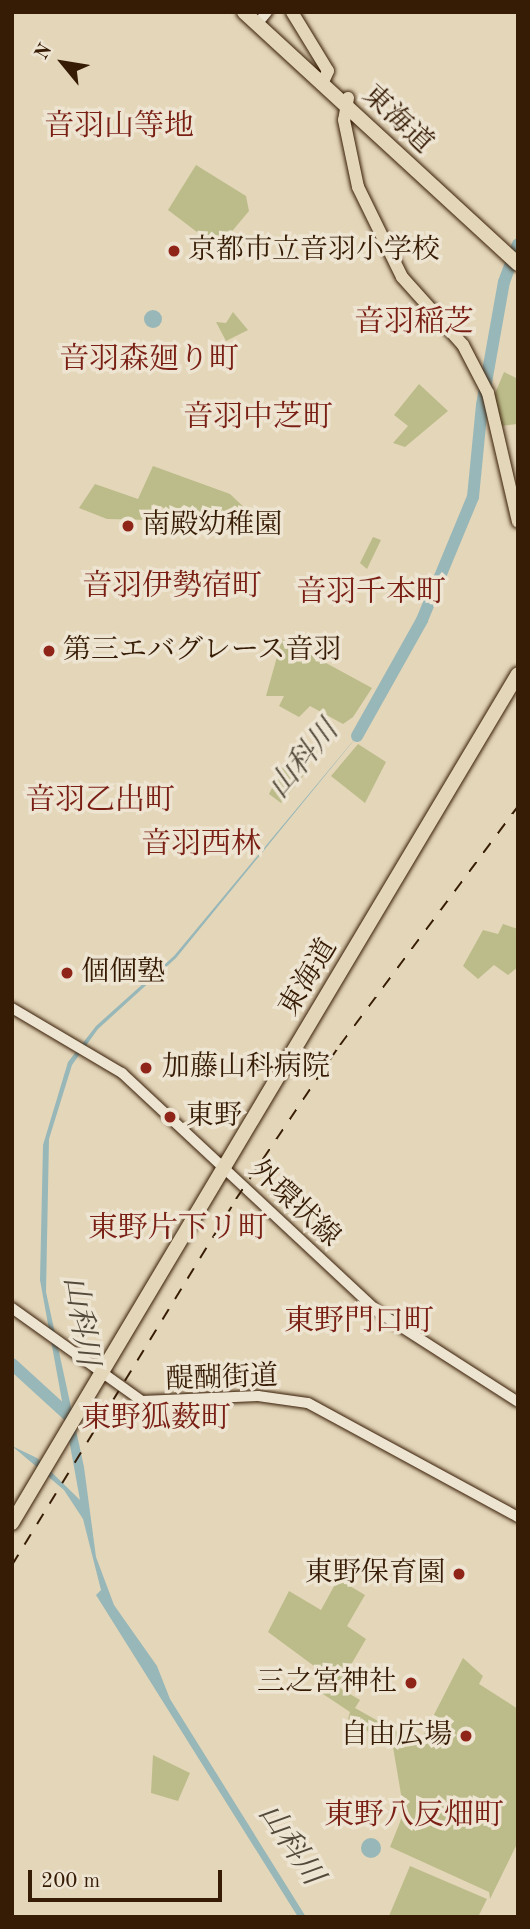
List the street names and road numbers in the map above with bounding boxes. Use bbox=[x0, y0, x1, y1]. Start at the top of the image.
street label: 東海道 bbox=[355, 79, 439, 161]
street label: 東海道 bbox=[273, 933, 345, 1023]
street label: 外環状線 bbox=[242, 1154, 346, 1254]
street label: 醍醐街道 bbox=[165, 1360, 279, 1398]

